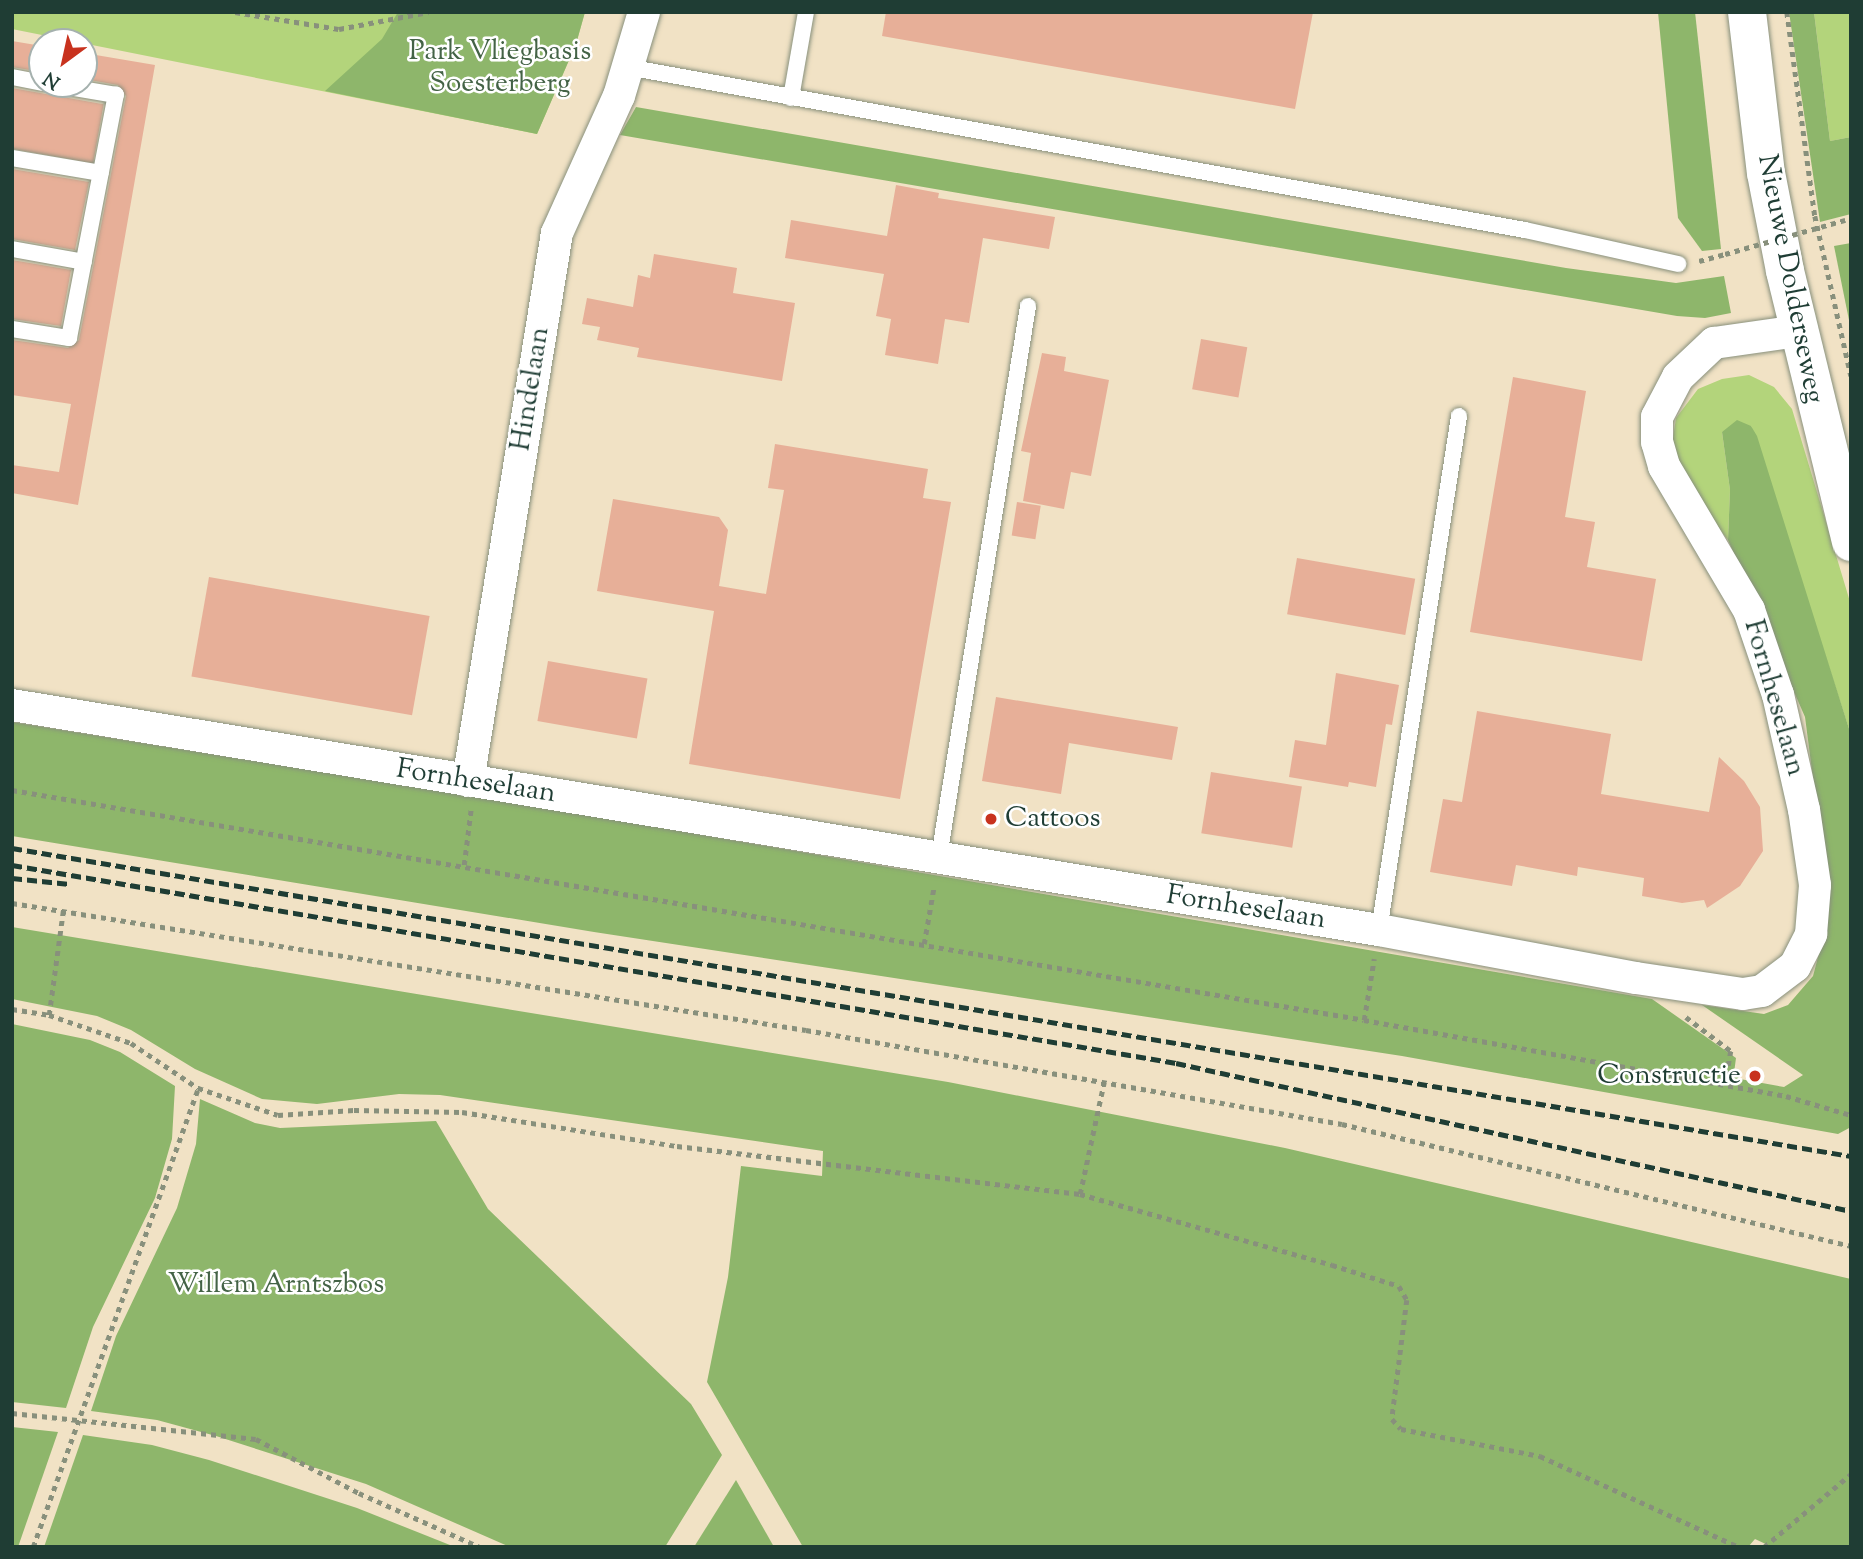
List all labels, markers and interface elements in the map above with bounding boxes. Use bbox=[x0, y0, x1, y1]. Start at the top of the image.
north arrow bbox=[28, 28, 98, 98]
park label: Park Vliegbasis Soesterberg bbox=[409, 35, 591, 101]
text: N bbox=[39, 64, 66, 95]
street label: Nieuwe Dolderseweg bbox=[1749, 152, 1831, 406]
street label: Hindelaan bbox=[505, 325, 557, 453]
street label: Fornheselaan bbox=[1736, 616, 1812, 780]
street label: Fornheselaan bbox=[394, 753, 558, 811]
place label: Cattoos bbox=[1005, 802, 1101, 836]
marker: Cattoos bbox=[983, 811, 999, 827]
street label: Fornheselaan bbox=[1164, 879, 1328, 937]
place label: Constructie bbox=[1597, 1059, 1741, 1093]
marker: Constructie bbox=[1747, 1068, 1763, 1084]
park label: Willem Arntszbos bbox=[168, 1268, 384, 1302]

